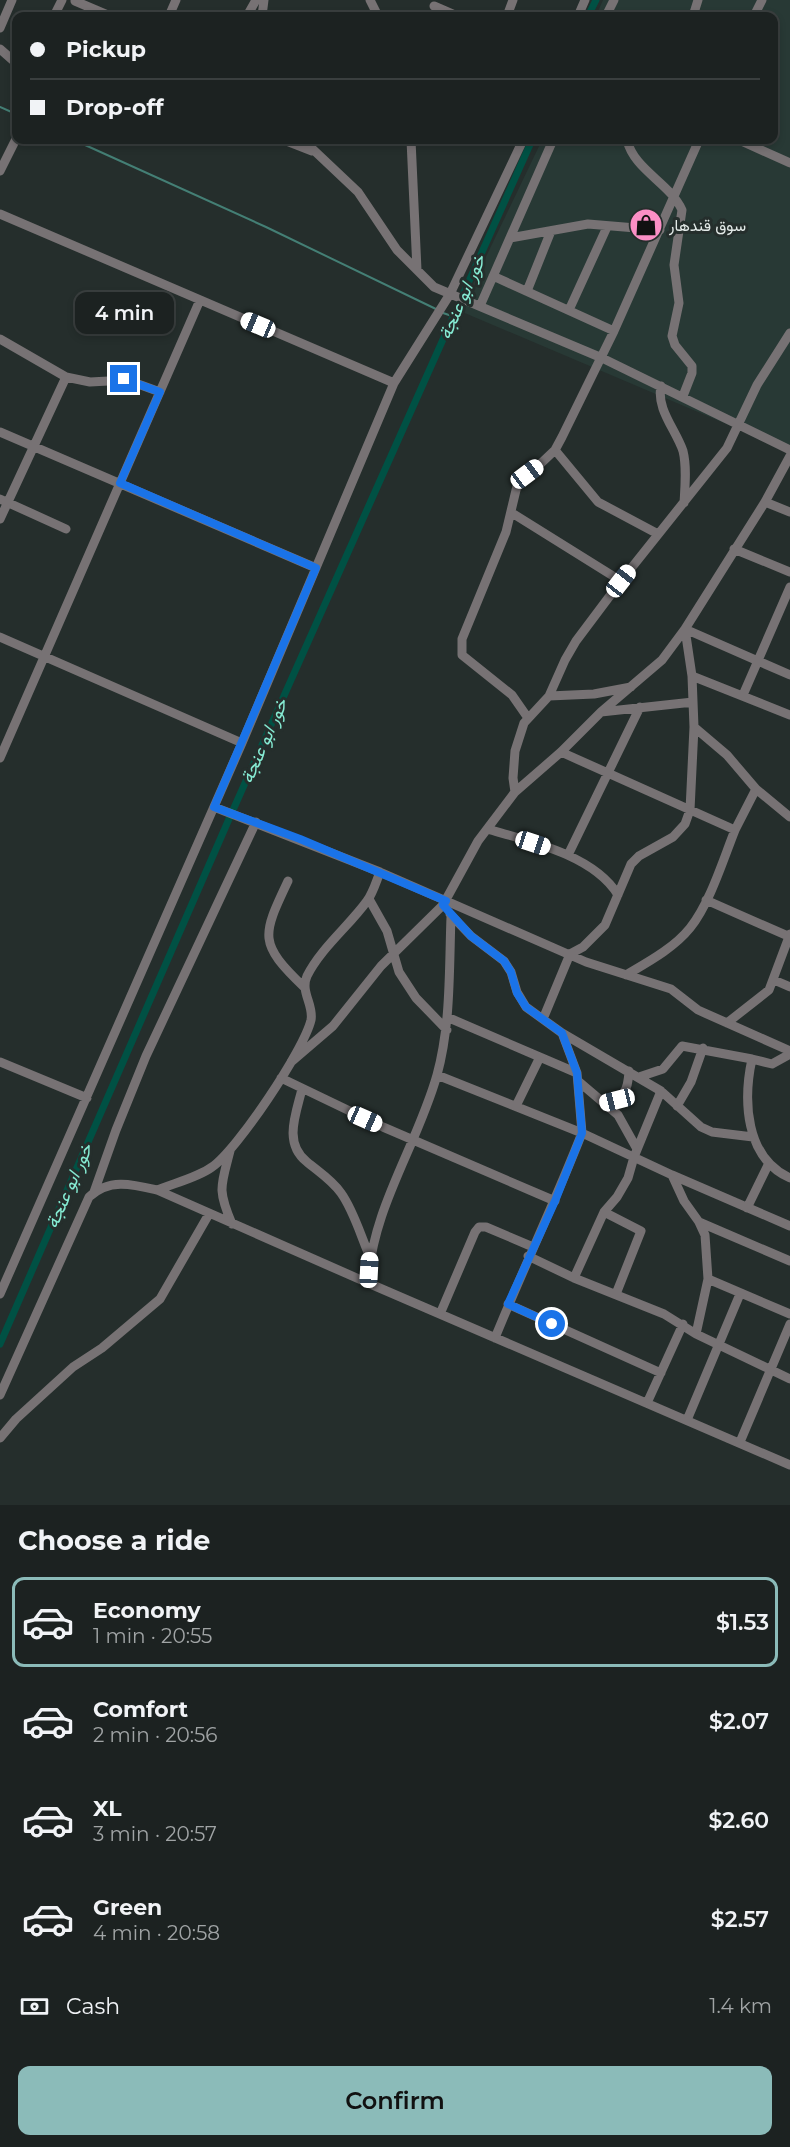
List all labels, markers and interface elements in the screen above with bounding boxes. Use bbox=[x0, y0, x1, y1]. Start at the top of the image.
text: Pickup bbox=[66, 36, 146, 63]
text: Drop-off bbox=[66, 94, 164, 121]
shop icon: سوق قندهار bbox=[628, 207, 664, 243]
place label: سوق قندهار bbox=[668, 216, 746, 236]
water label: خور ابو عنجة bbox=[434, 250, 491, 343]
callout: 4 min bbox=[74, 292, 174, 334]
text: 4 min bbox=[95, 301, 154, 325]
car bbox=[238, 310, 278, 340]
route end bbox=[110, 365, 137, 392]
car bbox=[507, 456, 547, 492]
car bbox=[603, 561, 639, 601]
water label: خور ابو عنجة bbox=[236, 694, 293, 787]
car bbox=[513, 829, 553, 857]
car bbox=[597, 1087, 637, 1113]
car bbox=[345, 1103, 385, 1135]
water label: خور ابو عنجة bbox=[41, 1139, 98, 1232]
car bbox=[359, 1252, 379, 1288]
route start bbox=[538, 1310, 565, 1337]
text: Choose a ride bbox=[18, 1524, 210, 1557]
icon: car bbox=[21, 1595, 75, 1649]
text: Economy bbox=[93, 1597, 201, 1624]
text: $1.53 bbox=[716, 1609, 769, 1636]
text: 1 min · 20:55 bbox=[93, 1624, 212, 1648]
icon: car bbox=[21, 1694, 75, 1748]
text: Comfort bbox=[93, 1696, 188, 1723]
text: $2.07 bbox=[709, 1708, 769, 1735]
text: 2 min · 20:56 bbox=[93, 1723, 218, 1747]
icon: car bbox=[21, 1793, 75, 1847]
text: XL bbox=[93, 1795, 122, 1822]
text: $2.60 bbox=[708, 1807, 769, 1834]
text: 3 min · 20:57 bbox=[93, 1822, 217, 1846]
icon: car bbox=[21, 1892, 75, 1946]
text: Green bbox=[93, 1894, 162, 1921]
text: $2.57 bbox=[711, 1906, 769, 1933]
text: 4 min · 20:58 bbox=[93, 1921, 220, 1945]
icon: cash bbox=[18, 1990, 51, 2023]
text: Cash bbox=[66, 1993, 120, 2020]
text: 1.4 km bbox=[709, 1994, 772, 2018]
button: Confirm bbox=[18, 2066, 772, 2135]

